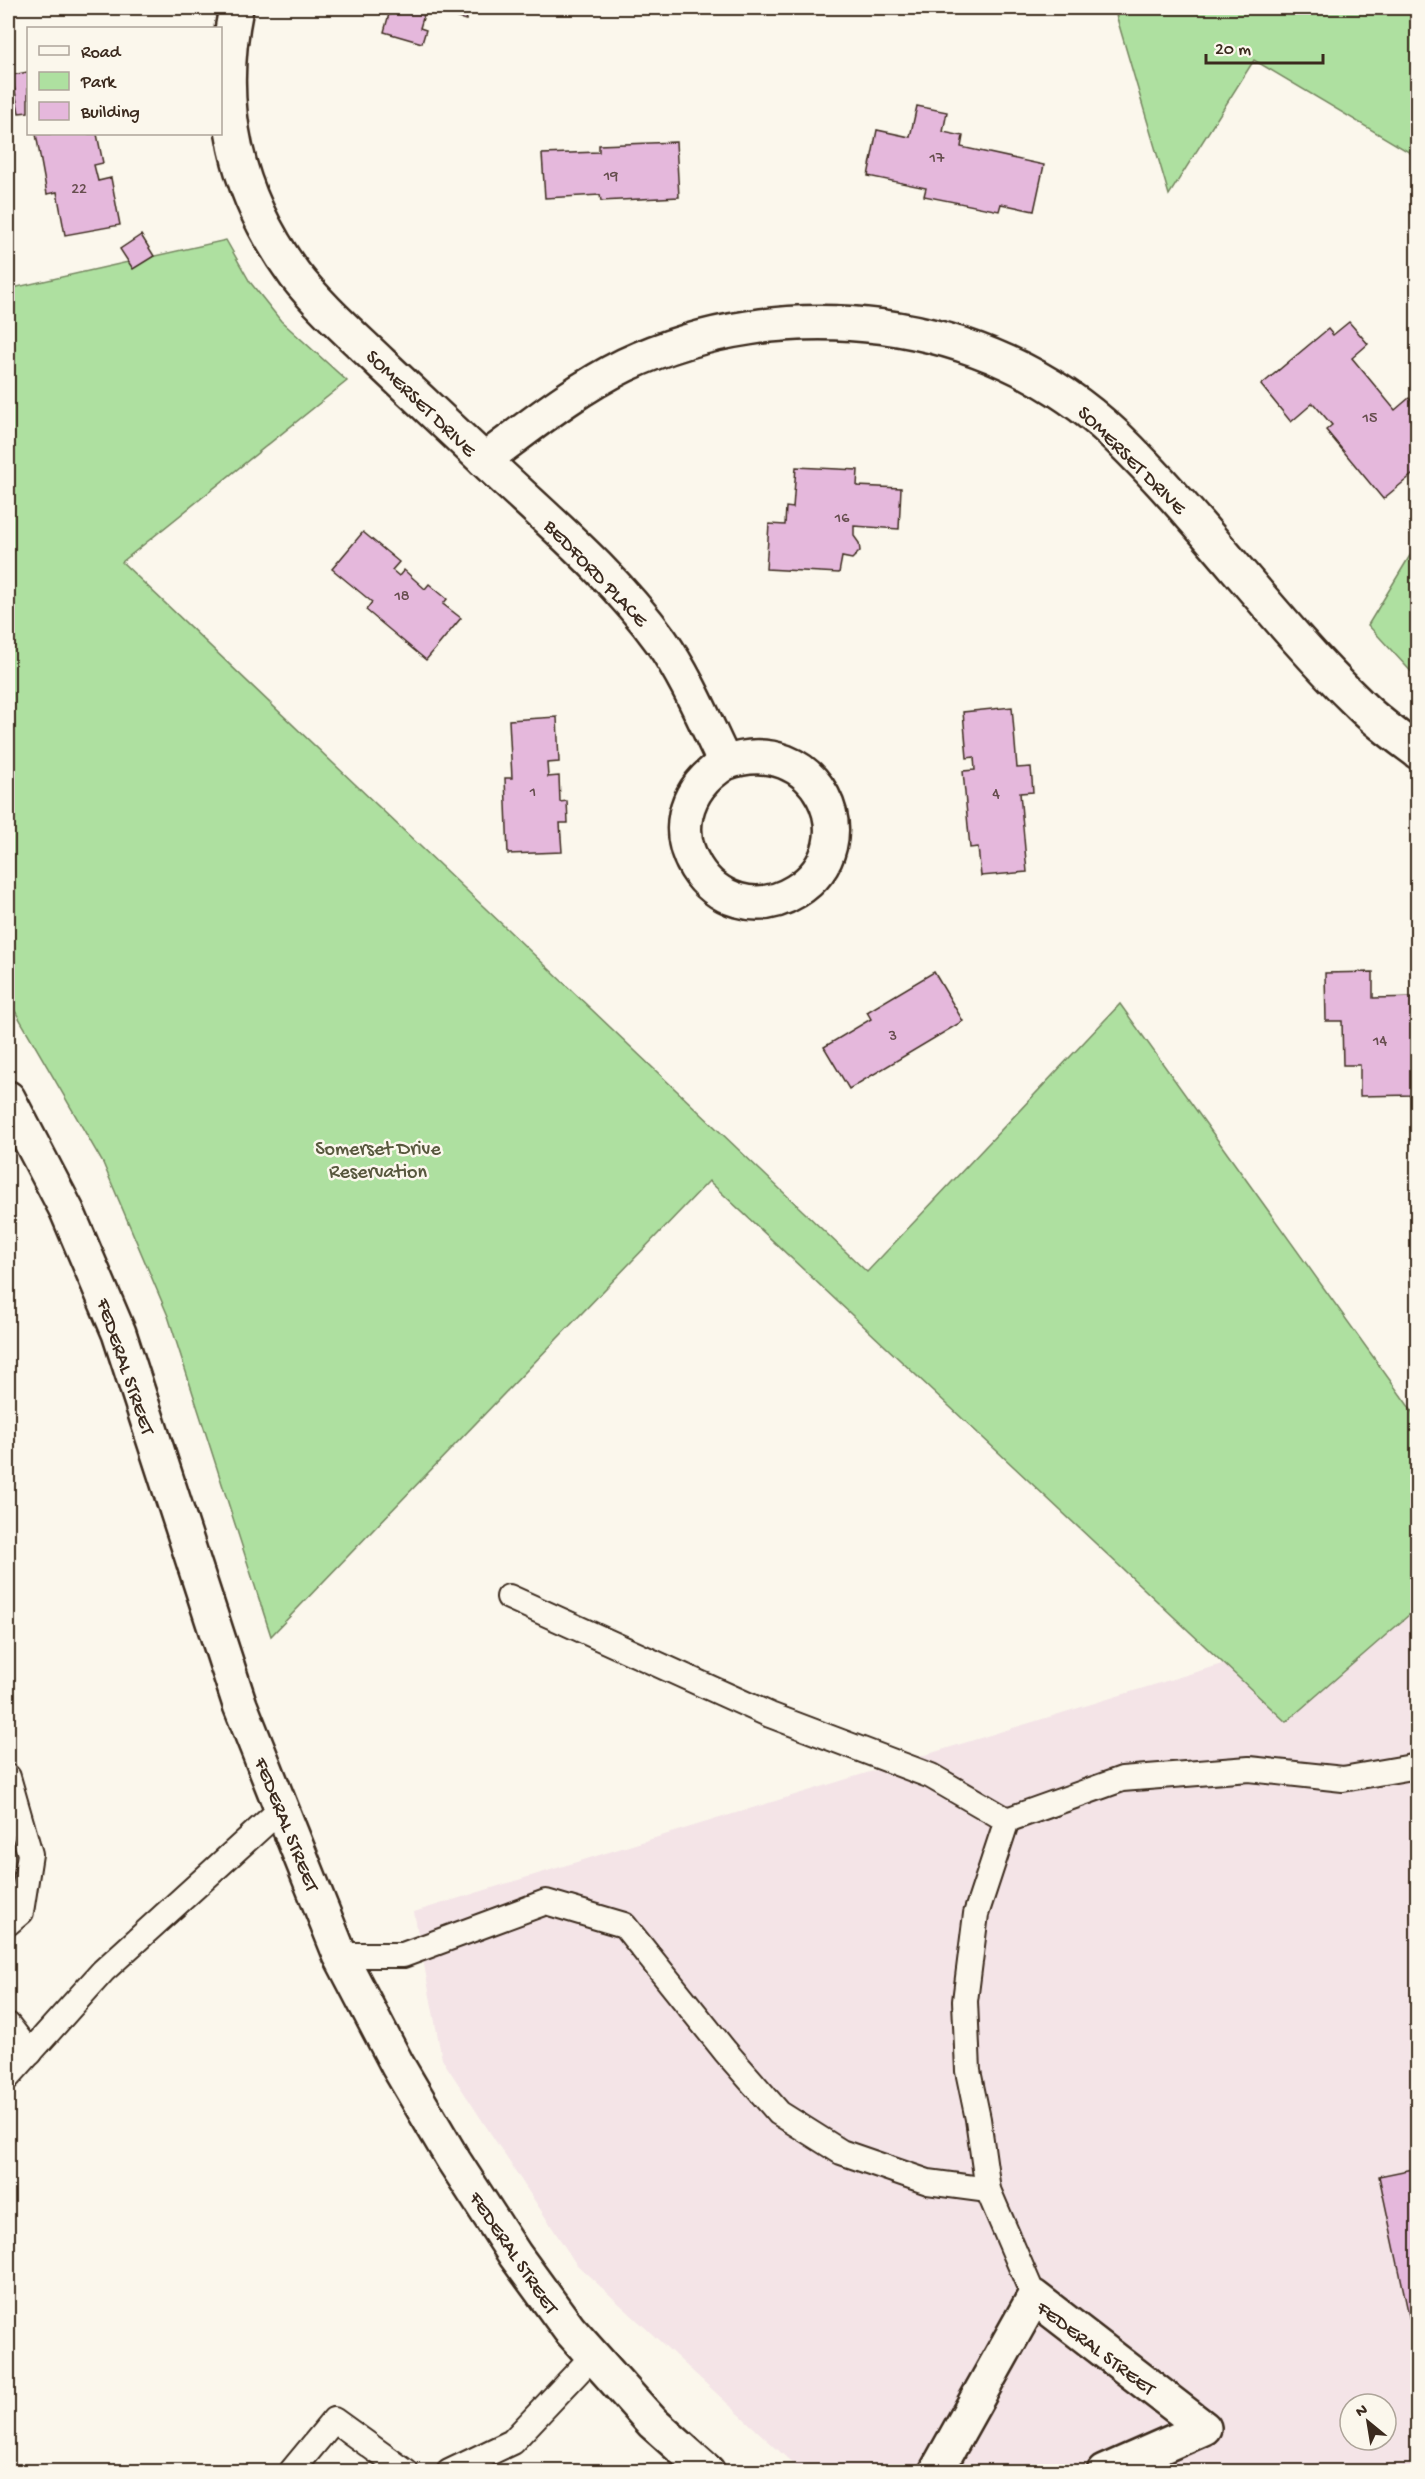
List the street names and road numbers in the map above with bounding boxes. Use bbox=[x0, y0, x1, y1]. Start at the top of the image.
street label: SOMERSET DRIVE bbox=[360, 346, 481, 464]
street label: SOMERSET DRIVE bbox=[1071, 402, 1191, 522]
street label: BEDFORD PLACE bbox=[537, 515, 652, 634]
street label: FEDERAL STREET bbox=[89, 1295, 158, 1440]
street label: FEDERAL STREET bbox=[247, 1754, 323, 1897]
street label: FEDERAL STREET bbox=[462, 2188, 562, 2321]
street label: FEDERAL STREET bbox=[1030, 2297, 1160, 2403]

